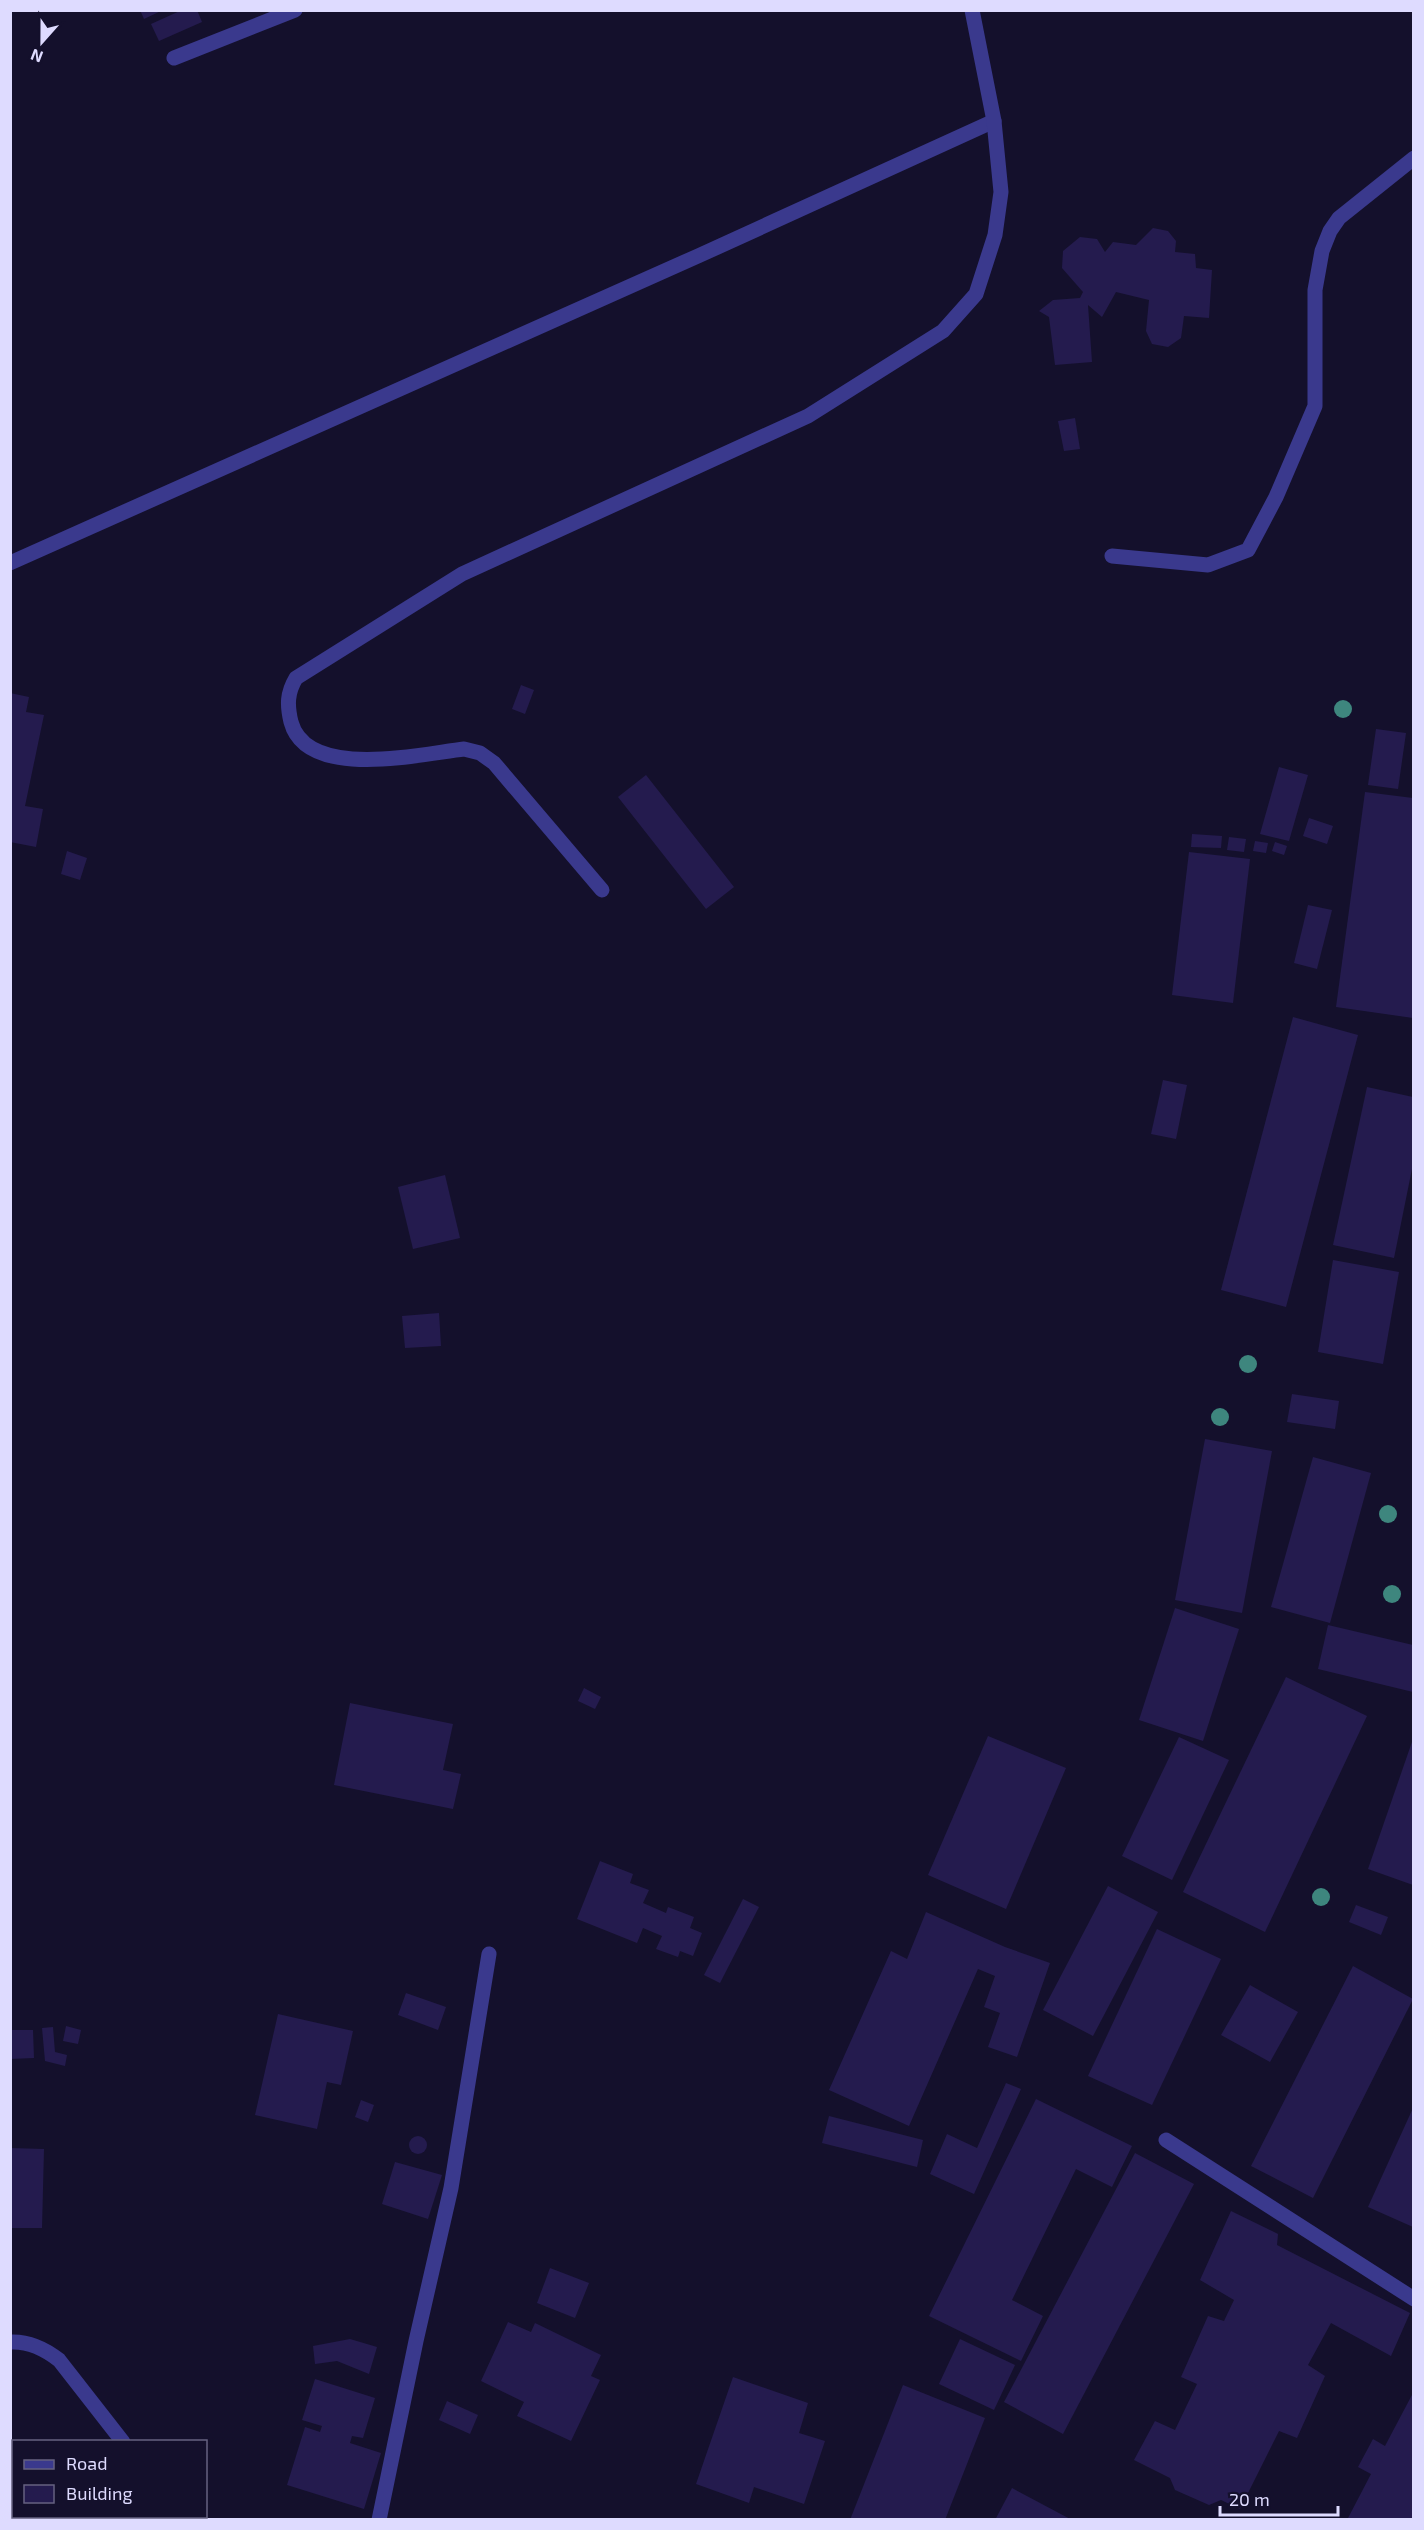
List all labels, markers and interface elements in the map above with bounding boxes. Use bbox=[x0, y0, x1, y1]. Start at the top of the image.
north arrow bbox=[12, 12, 72, 72]
text: N bbox=[28, 46, 45, 67]
legend bbox=[12, 2440, 207, 2518]
text: Road bbox=[66, 2452, 107, 2474]
scale bar bbox=[1220, 2479, 1338, 2517]
text: Building bbox=[66, 2482, 133, 2504]
text: 20 m bbox=[1229, 2488, 1270, 2510]

